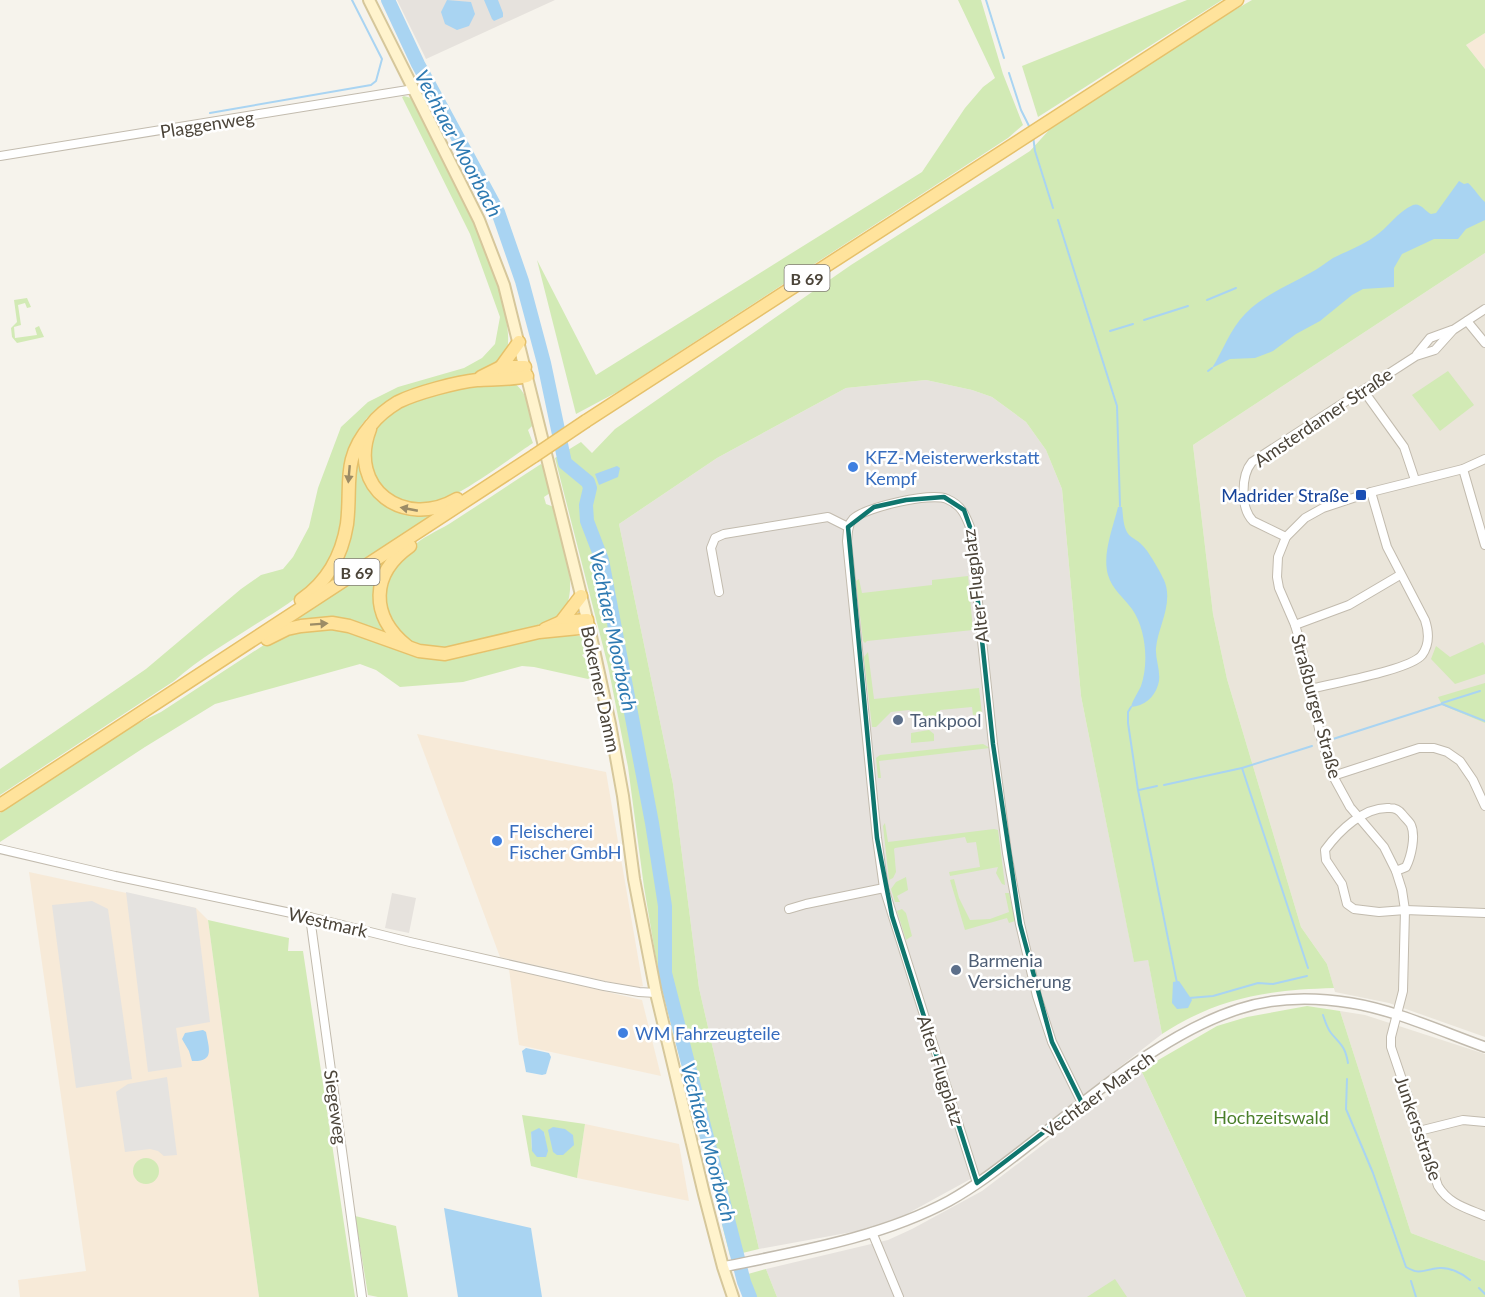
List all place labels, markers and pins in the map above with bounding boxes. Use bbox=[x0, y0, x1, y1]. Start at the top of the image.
place label: KFZ-Meisterwerkstatt Kempf bbox=[865, 446, 1040, 489]
marker: KFZ-Meisterwerkstatt Kempf bbox=[846, 460, 860, 474]
place label: Madrider Straße bbox=[1221, 484, 1349, 506]
marker: Madrider Straße bbox=[1354, 488, 1368, 502]
place label: Tankpool bbox=[910, 709, 981, 731]
marker: Tankpool bbox=[891, 713, 905, 727]
place label: Fleischerei Fischer GmbH bbox=[509, 820, 622, 863]
marker: Fleischerei Fischer GmbH bbox=[490, 834, 504, 848]
place label: Barmenia Versicherung bbox=[968, 949, 1071, 992]
marker: Barmenia Versicherung bbox=[949, 963, 963, 977]
place label: WM Fahrzeugteile bbox=[635, 1022, 780, 1044]
marker: WM Fahrzeugteile bbox=[616, 1026, 630, 1040]

